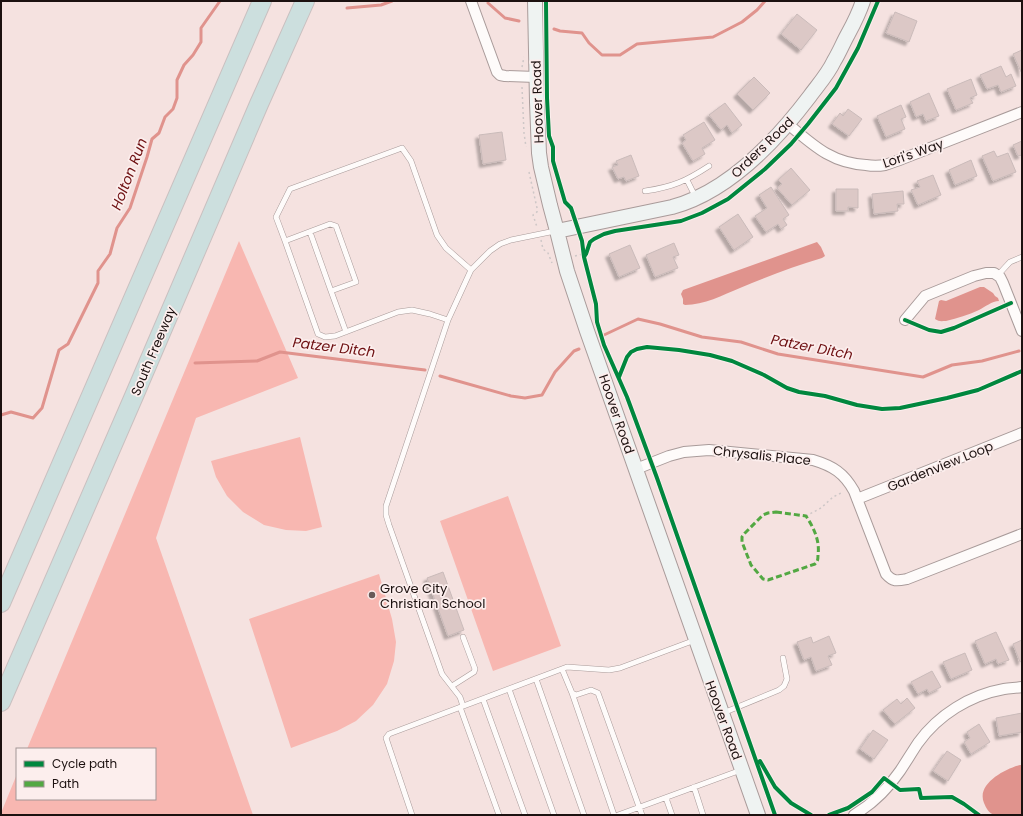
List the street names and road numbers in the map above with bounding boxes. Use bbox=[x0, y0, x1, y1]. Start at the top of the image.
street label: Hoover Road bbox=[527, 60, 548, 144]
street label: Orders Road bbox=[727, 112, 798, 182]
street label: Lori's Way bbox=[880, 134, 947, 173]
street label: South Freeway bbox=[126, 303, 181, 399]
street label: Hoover Road bbox=[594, 372, 639, 457]
street label: Gardenview Loop bbox=[884, 436, 996, 496]
street label: Chrysalis Place bbox=[712, 441, 812, 470]
street label: Hoover Road bbox=[700, 678, 747, 762]

